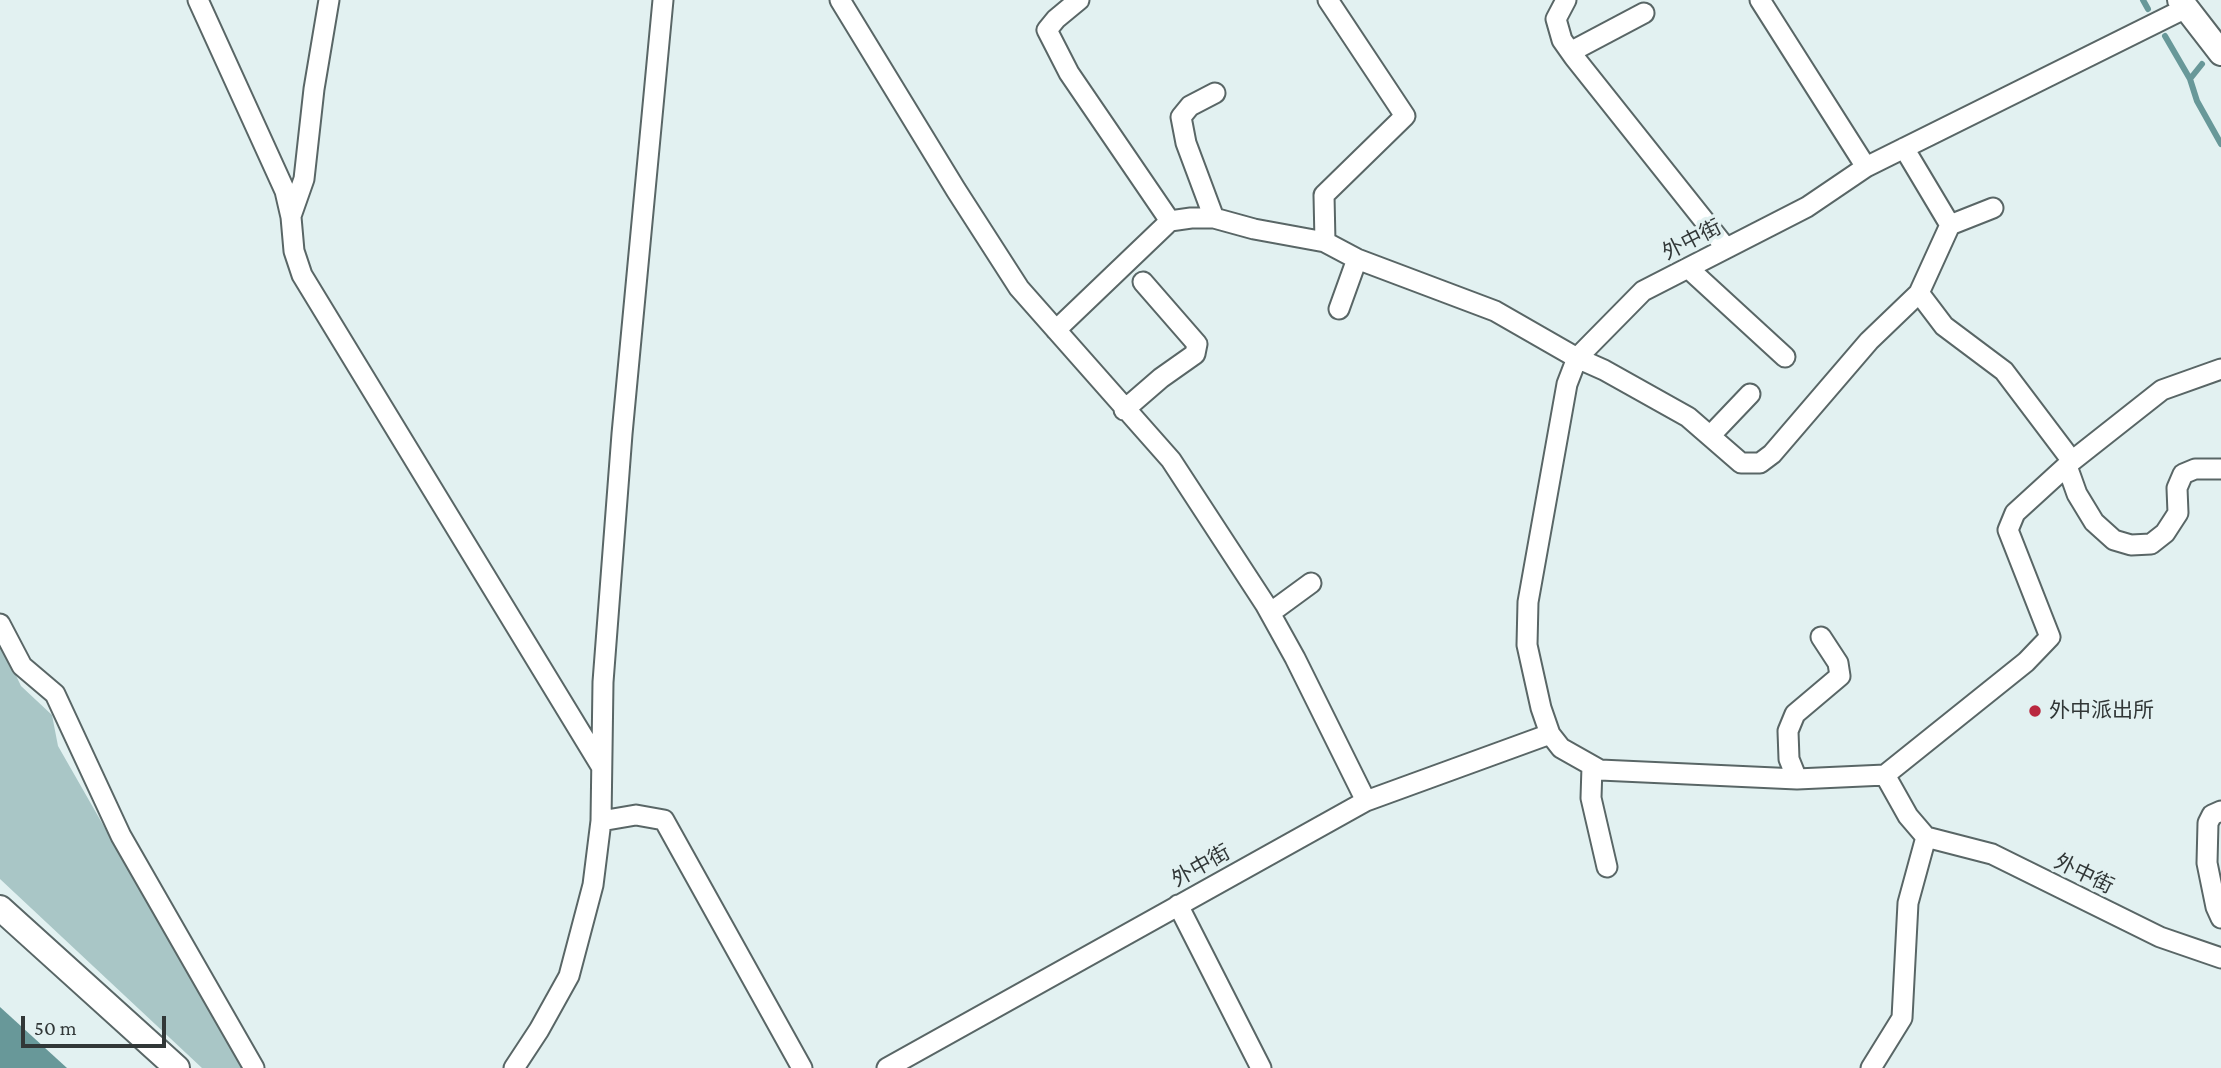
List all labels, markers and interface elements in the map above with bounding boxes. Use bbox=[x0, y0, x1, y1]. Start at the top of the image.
street label: 外中街 bbox=[1658, 214, 1726, 266]
place label: 外中派出所 bbox=[2049, 698, 2154, 724]
marker: 外中派出所 bbox=[2027, 703, 2043, 719]
street label: 外中街 bbox=[1167, 840, 1235, 892]
street label: 外中街 bbox=[2050, 849, 2118, 899]
scale bar bbox=[24, 1002, 170, 1046]
text: 50 m bbox=[34, 1016, 77, 1040]

